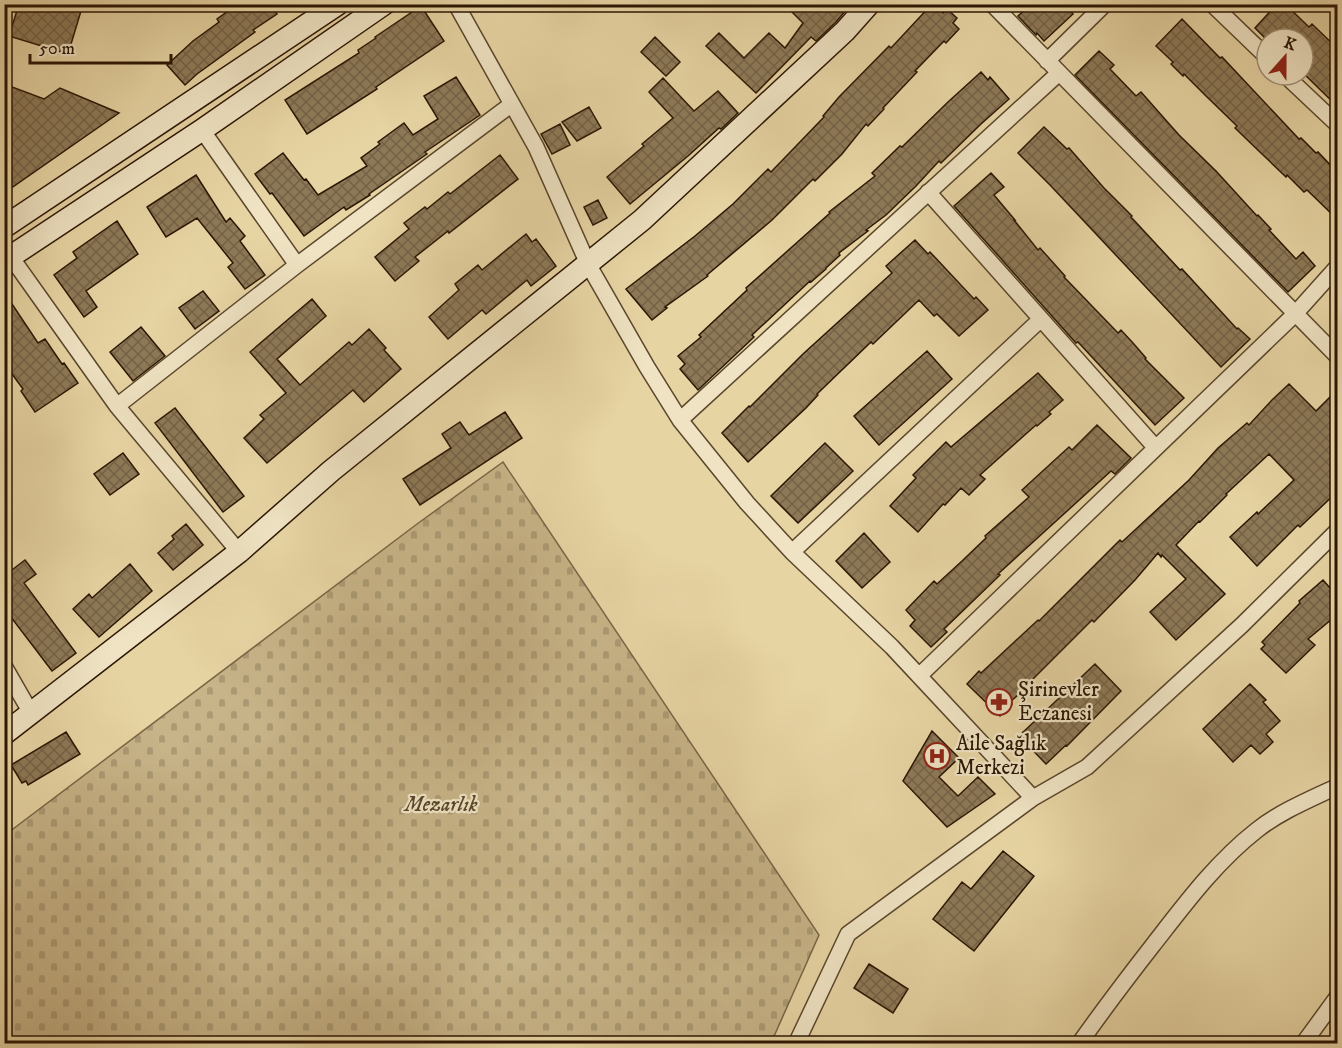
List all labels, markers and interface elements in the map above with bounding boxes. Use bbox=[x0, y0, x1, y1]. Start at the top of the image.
scale bar bbox=[30, 27, 171, 65]
north arrow bbox=[1255, 27, 1315, 87]
text: K bbox=[1281, 33, 1300, 56]
text: 50 m bbox=[39, 38, 75, 60]
place label: Şirinevler Eczanesi bbox=[1018, 677, 1099, 727]
pharmacy icon: Şirinevler Eczanesi bbox=[984, 687, 1014, 717]
place label: Aile Sağlık Merkezi bbox=[956, 731, 1047, 781]
hospital icon: Aile Sağlık Merkezi bbox=[922, 741, 952, 771]
park label: Mezarlık bbox=[402, 792, 478, 818]

